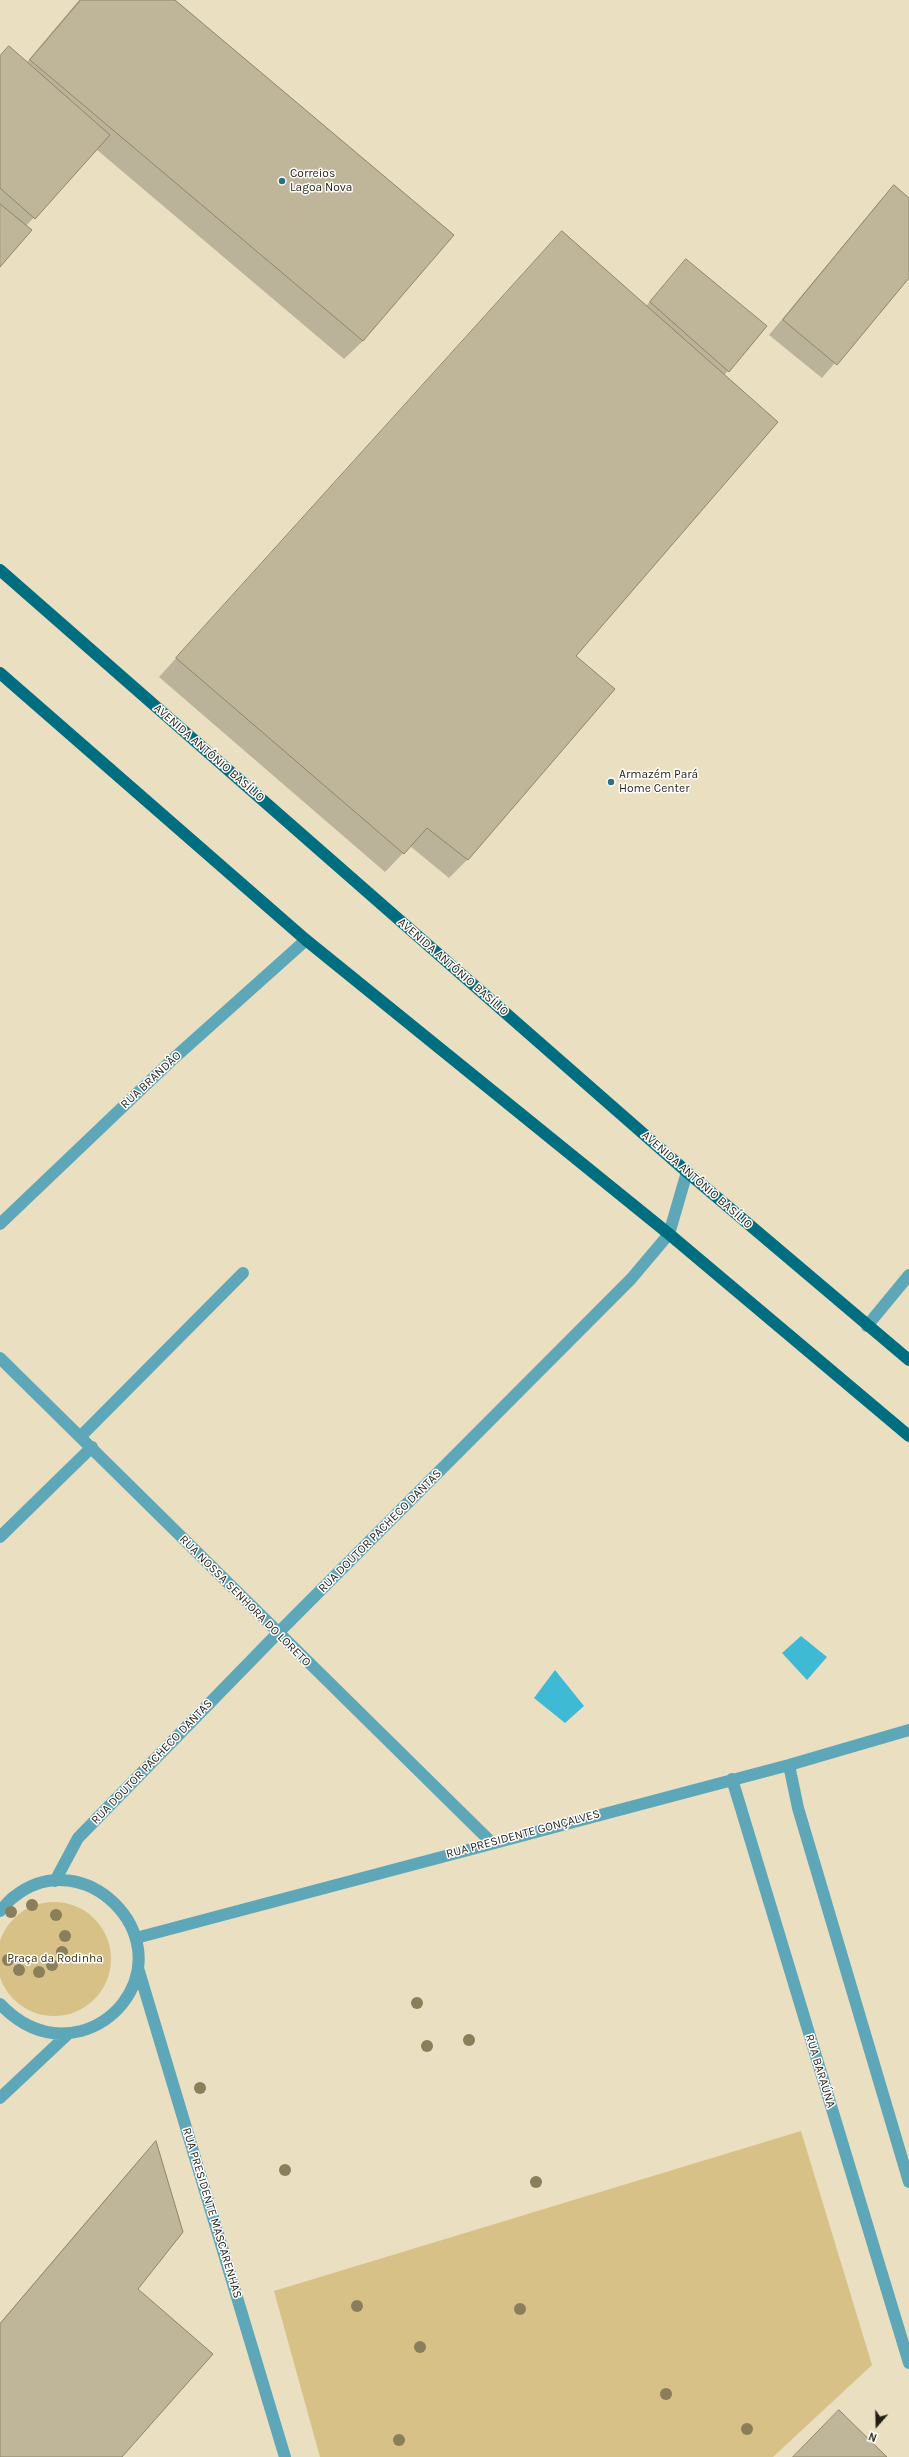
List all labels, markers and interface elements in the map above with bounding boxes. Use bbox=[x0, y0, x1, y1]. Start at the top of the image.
place label: Correios Lagoa Nova bbox=[290, 167, 352, 195]
marker: Correios Lagoa Nova bbox=[277, 176, 287, 186]
street label: AVENIDA ANTÔNIO BASÍLIO bbox=[151, 701, 267, 805]
place label: Armazém Pará Home Center bbox=[619, 768, 698, 796]
marker: Armazém Pará Home Center bbox=[606, 777, 616, 787]
street label: AVENIDA ANTÔNIO BASÍLIO bbox=[395, 915, 511, 1019]
street label: RUA BRANDÂO bbox=[118, 1048, 184, 1112]
street label: AVENIDA ANTÔNIO BASÍLIO bbox=[639, 1128, 755, 1232]
street label: RUA DOUTOR PACHECO DANTAS bbox=[315, 1466, 445, 1596]
street label: RUA NOSSA SENHORA DO LORETO bbox=[176, 1532, 314, 1670]
street label: RUA DOUTOR PACHECO DANTAS bbox=[88, 1696, 216, 1828]
street label: RUA PRESIDENTE GONÇALVES bbox=[445, 1807, 601, 1861]
park label: Praça da Rodinha bbox=[7, 1952, 103, 1966]
street label: RUA BARAÚNA bbox=[802, 2032, 838, 2110]
street label: RUA PRESIDENTE MASCARENHAS bbox=[179, 2126, 245, 2300]
north arrow bbox=[857, 2405, 897, 2445]
text: N bbox=[867, 2429, 879, 2444]

